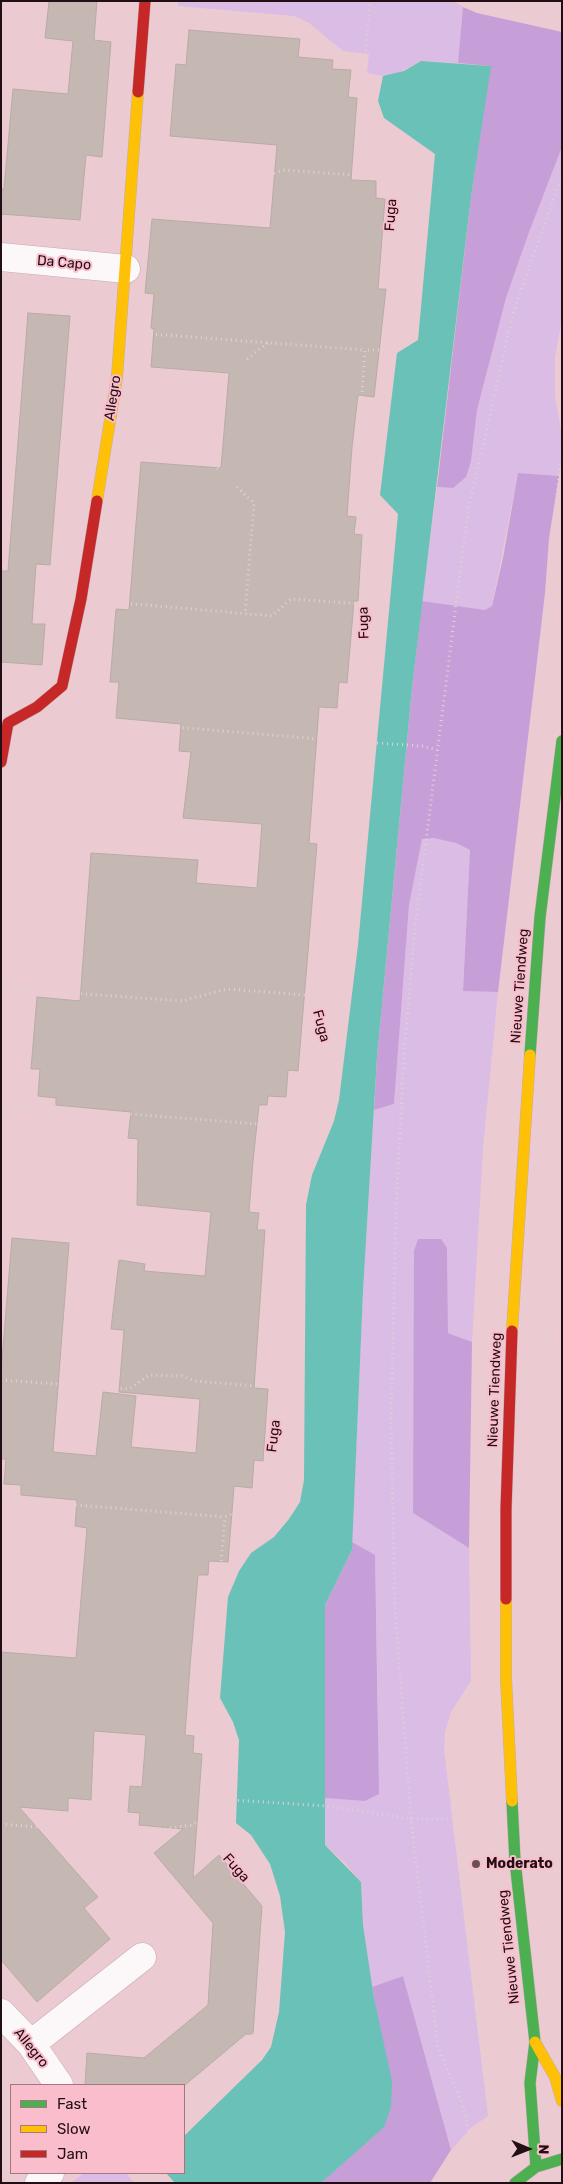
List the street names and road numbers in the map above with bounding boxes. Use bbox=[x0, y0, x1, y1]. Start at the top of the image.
street label: Fuga bbox=[381, 198, 401, 232]
street label: Da Capo bbox=[36, 252, 92, 274]
street label: Allegro bbox=[101, 374, 125, 422]
street label: Fuga bbox=[355, 606, 373, 640]
street label: Nieuwe Tiendweg bbox=[508, 928, 532, 1044]
street label: Fuga bbox=[309, 1008, 333, 1044]
street label: Nieuwe Tiendweg bbox=[485, 1332, 505, 1448]
street label: Fuga bbox=[264, 1419, 284, 1453]
street label: Fuga bbox=[219, 1850, 253, 1886]
street label: Nieuwe Tiendweg bbox=[495, 1889, 523, 2005]
street label: Allegro bbox=[10, 2025, 52, 2071]

